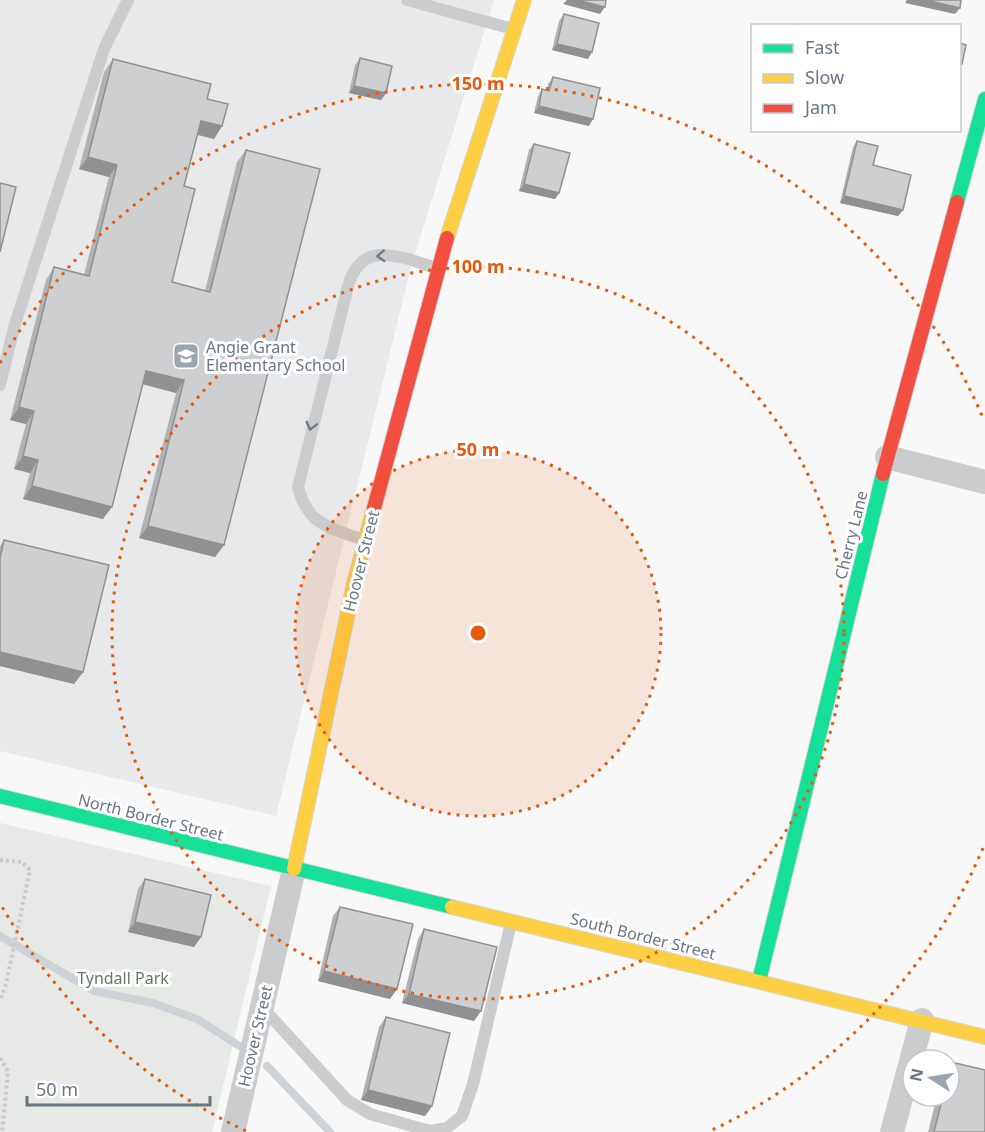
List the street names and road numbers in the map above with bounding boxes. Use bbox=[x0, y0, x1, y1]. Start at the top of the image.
street label: Cherry Lane bbox=[829, 488, 873, 582]
street label: Hoover Street bbox=[338, 508, 384, 614]
street label: North Border Street bbox=[76, 788, 226, 846]
street label: South Border Street bbox=[568, 907, 718, 965]
street label: Hoover Street bbox=[233, 983, 277, 1089]

